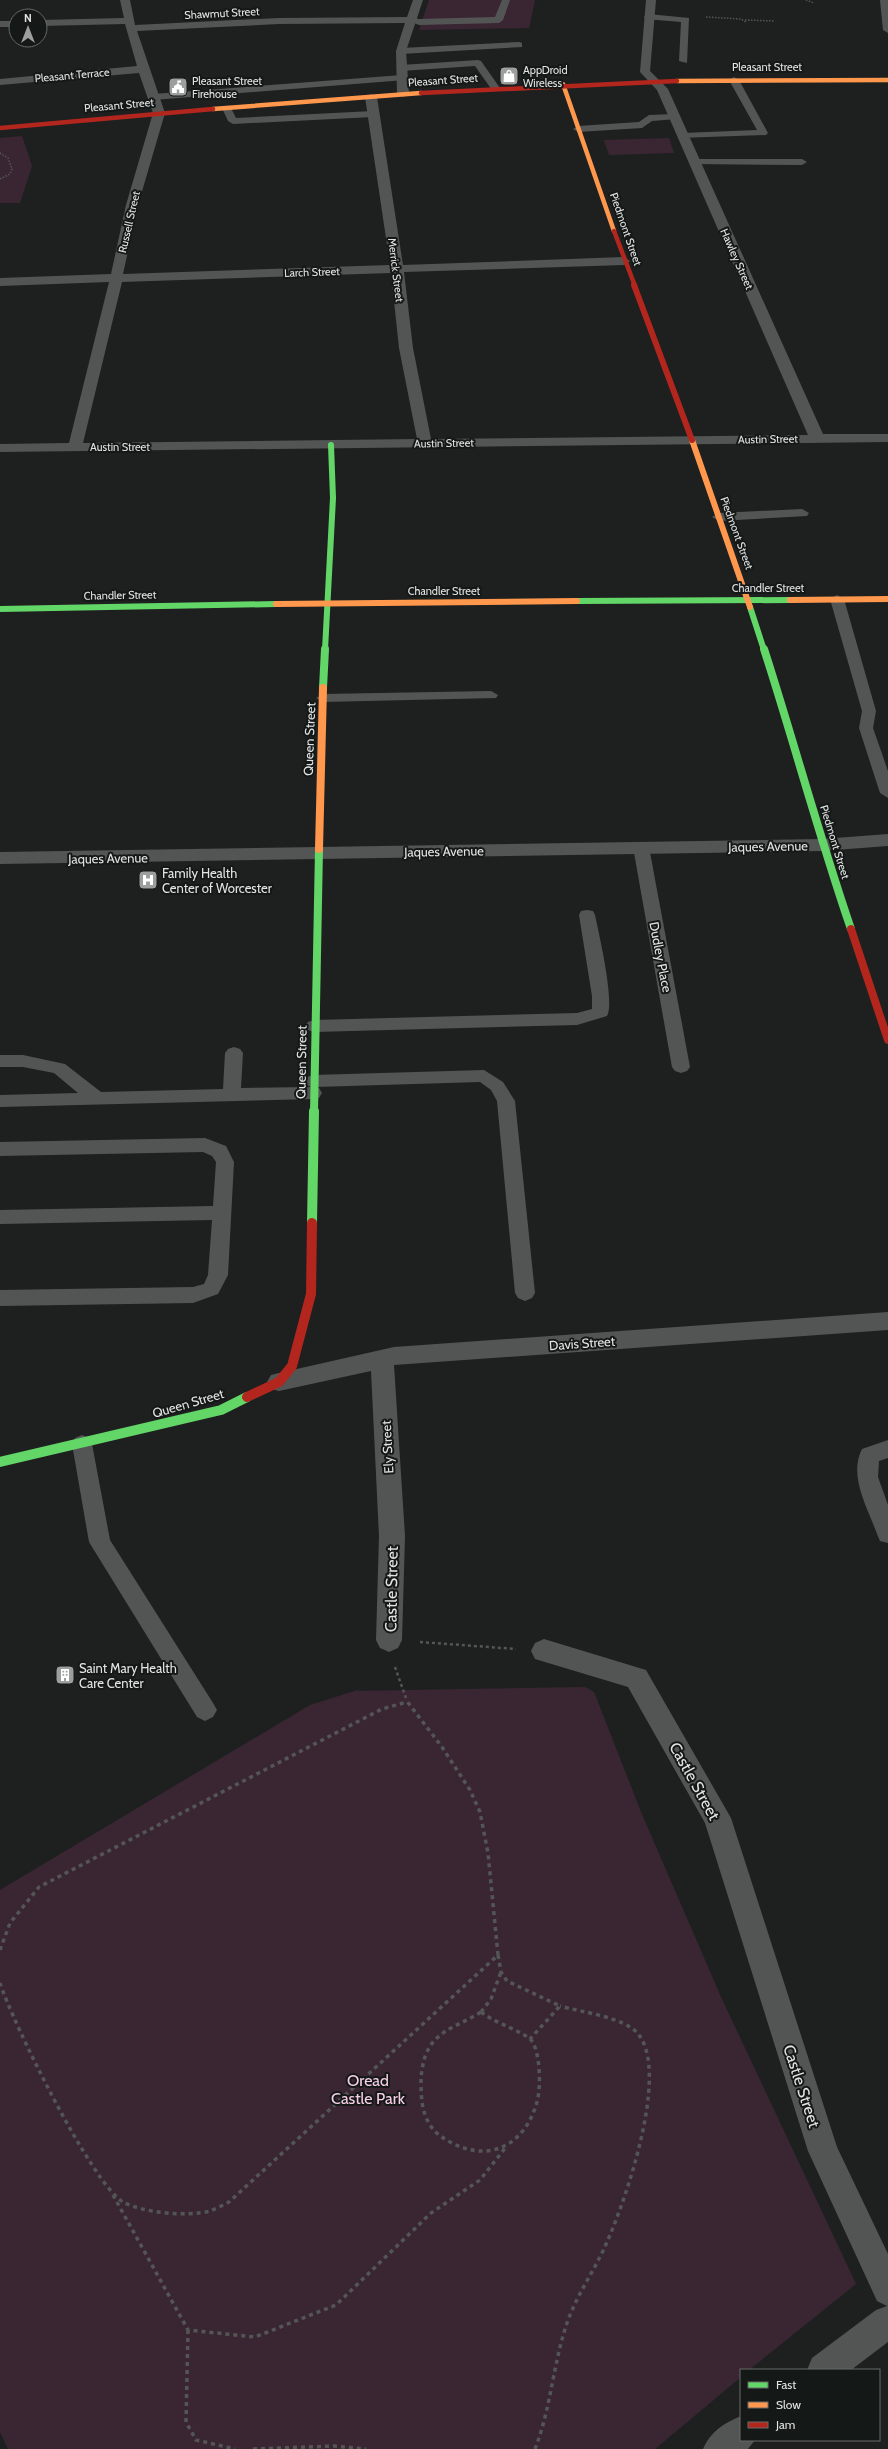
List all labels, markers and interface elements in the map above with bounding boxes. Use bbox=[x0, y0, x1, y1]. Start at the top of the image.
street label: Shawmut Street bbox=[184, 4, 260, 22]
north arrow bbox=[8, 8, 48, 48]
text: N bbox=[24, 11, 32, 25]
street label: Pleasant Street bbox=[732, 60, 802, 74]
place label: AppDroid Wireless bbox=[523, 63, 568, 90]
street label: Pleasant Terrace bbox=[34, 65, 110, 85]
shop icon: AppDroid Wireless bbox=[498, 65, 520, 87]
street label: Pleasant Street bbox=[408, 71, 479, 89]
place label: Pleasant Street Firehouse bbox=[192, 74, 262, 101]
public building icon: Pleasant Street Firehouse bbox=[167, 76, 189, 98]
street label: Pleasant Street bbox=[83, 95, 155, 115]
street label: Russell Street bbox=[115, 189, 143, 254]
street label: Piedmont Street bbox=[607, 191, 645, 268]
street label: Hawley Street bbox=[717, 226, 757, 292]
street label: Merrick Street bbox=[385, 237, 407, 303]
street label: Larch Street bbox=[284, 264, 340, 280]
street label: Austin Street bbox=[738, 431, 798, 447]
street label: Austin Street bbox=[414, 435, 474, 451]
street label: Austin Street bbox=[90, 440, 150, 454]
street label: Piedmont Street bbox=[717, 495, 757, 572]
street label: Chandler Street bbox=[732, 581, 805, 595]
street label: Chandler Street bbox=[408, 584, 481, 598]
street label: Chandler Street bbox=[84, 587, 157, 603]
street label: Queen Street bbox=[300, 701, 318, 776]
street label: Piedmont Street bbox=[817, 803, 853, 881]
street label: Jaques Avenue bbox=[727, 837, 808, 855]
street label: Jaques Avenue bbox=[403, 842, 484, 860]
street label: Jaques Avenue bbox=[67, 849, 148, 867]
place label: Family Health Center of Worcester bbox=[162, 865, 273, 896]
hospital icon: Family Health Center of Worcester bbox=[137, 869, 159, 891]
street label: Dudley Place bbox=[646, 920, 676, 994]
street label: Queen Street bbox=[292, 1024, 310, 1099]
street label: Davis Street bbox=[548, 1333, 616, 1353]
street label: Queen Street bbox=[150, 1385, 226, 1421]
street label: Ely Street bbox=[378, 1419, 396, 1474]
street label: Castle Street bbox=[381, 1545, 402, 1632]
place label: Saint Mary Health Care Center bbox=[79, 1660, 177, 1691]
building icon: Saint Mary Health Care Center bbox=[54, 1664, 76, 1686]
street label: Castle Street bbox=[665, 1739, 724, 1824]
street label: Castle Street bbox=[779, 2042, 824, 2131]
park label: Oread Castle Park bbox=[331, 2071, 406, 2108]
legend bbox=[740, 2369, 880, 2441]
text: Fast bbox=[776, 2377, 796, 2392]
text: Slow bbox=[776, 2397, 801, 2412]
text: Jam bbox=[775, 2417, 795, 2432]

